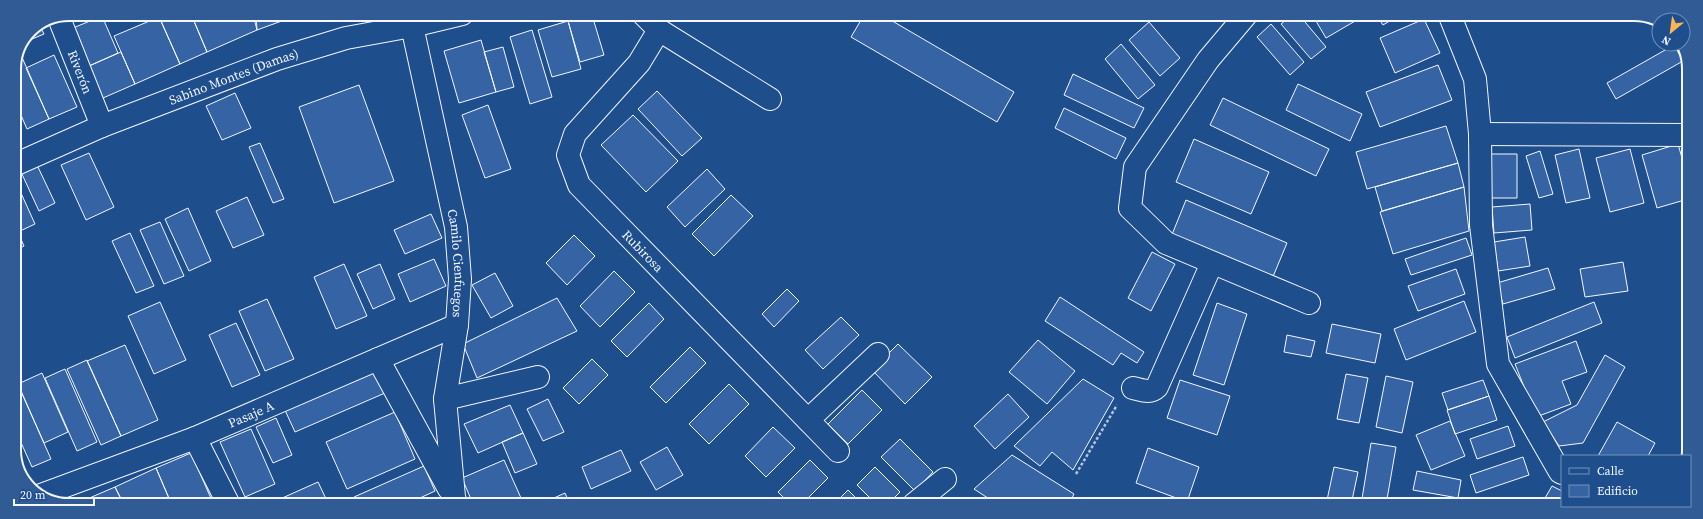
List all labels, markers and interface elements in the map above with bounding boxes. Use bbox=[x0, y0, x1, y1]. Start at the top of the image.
north arrow bbox=[1651, 12, 1691, 52]
text: N bbox=[1659, 32, 1674, 49]
street label: Sabino Montes (Damas) bbox=[166, 44, 300, 108]
street label: Riverón bbox=[64, 48, 97, 96]
street label: Camilo Cienfuegos bbox=[444, 207, 469, 318]
street label: Rubirosa bbox=[619, 226, 668, 276]
street label: Pasaje A bbox=[225, 396, 277, 431]
legend bbox=[1561, 455, 1691, 507]
text: Calle bbox=[1597, 463, 1624, 479]
scale bar bbox=[14, 481, 94, 507]
text: Edificio bbox=[1597, 483, 1638, 499]
text: 20 m bbox=[20, 487, 46, 503]

